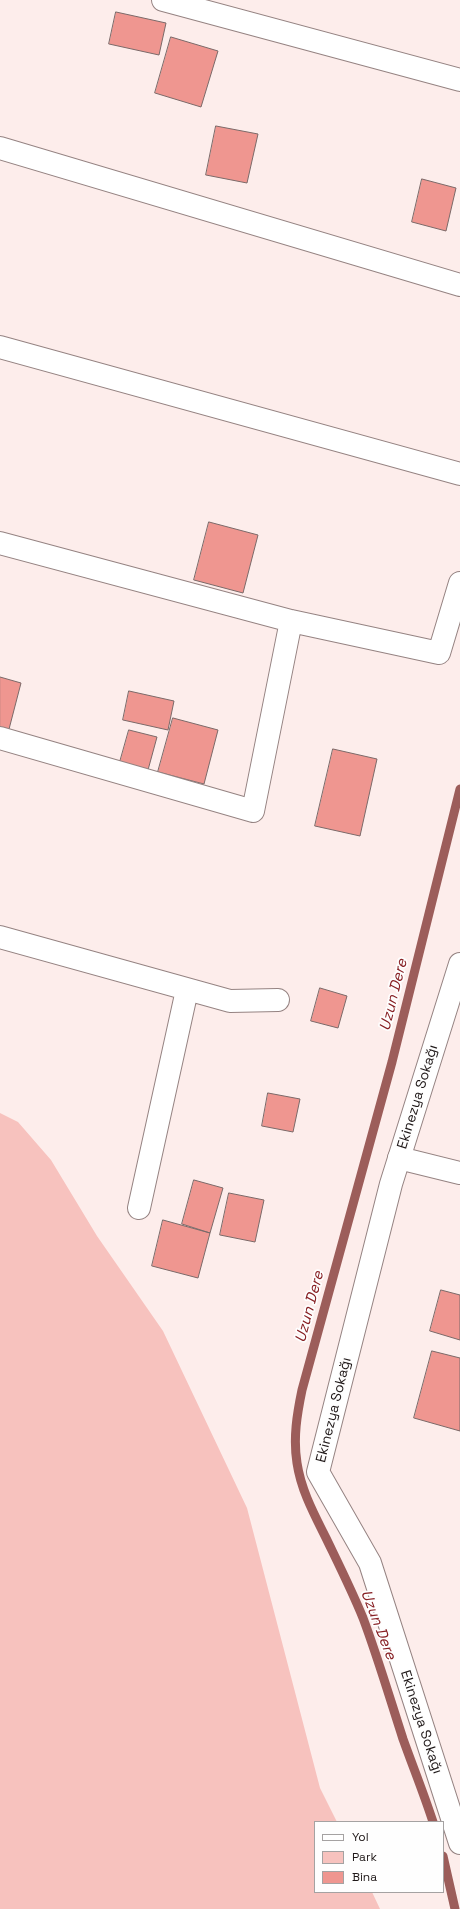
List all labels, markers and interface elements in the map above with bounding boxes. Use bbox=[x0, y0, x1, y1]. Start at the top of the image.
water label: Uzun Dere bbox=[376, 957, 412, 1033]
street label: Ekinezya Sokağı bbox=[394, 1043, 442, 1151]
water label: Uzun Dere bbox=[292, 1269, 328, 1345]
street label: Ekinezya Sokağı bbox=[313, 1356, 355, 1464]
water label: Uzun Dere bbox=[356, 1588, 400, 1662]
street label: Ekinezya Sokağı bbox=[396, 1668, 446, 1776]
legend bbox=[314, 1821, 444, 1893]
text: Yol bbox=[352, 1829, 369, 1845]
text: Park bbox=[352, 1849, 377, 1865]
text: Bina bbox=[352, 1869, 377, 1885]

